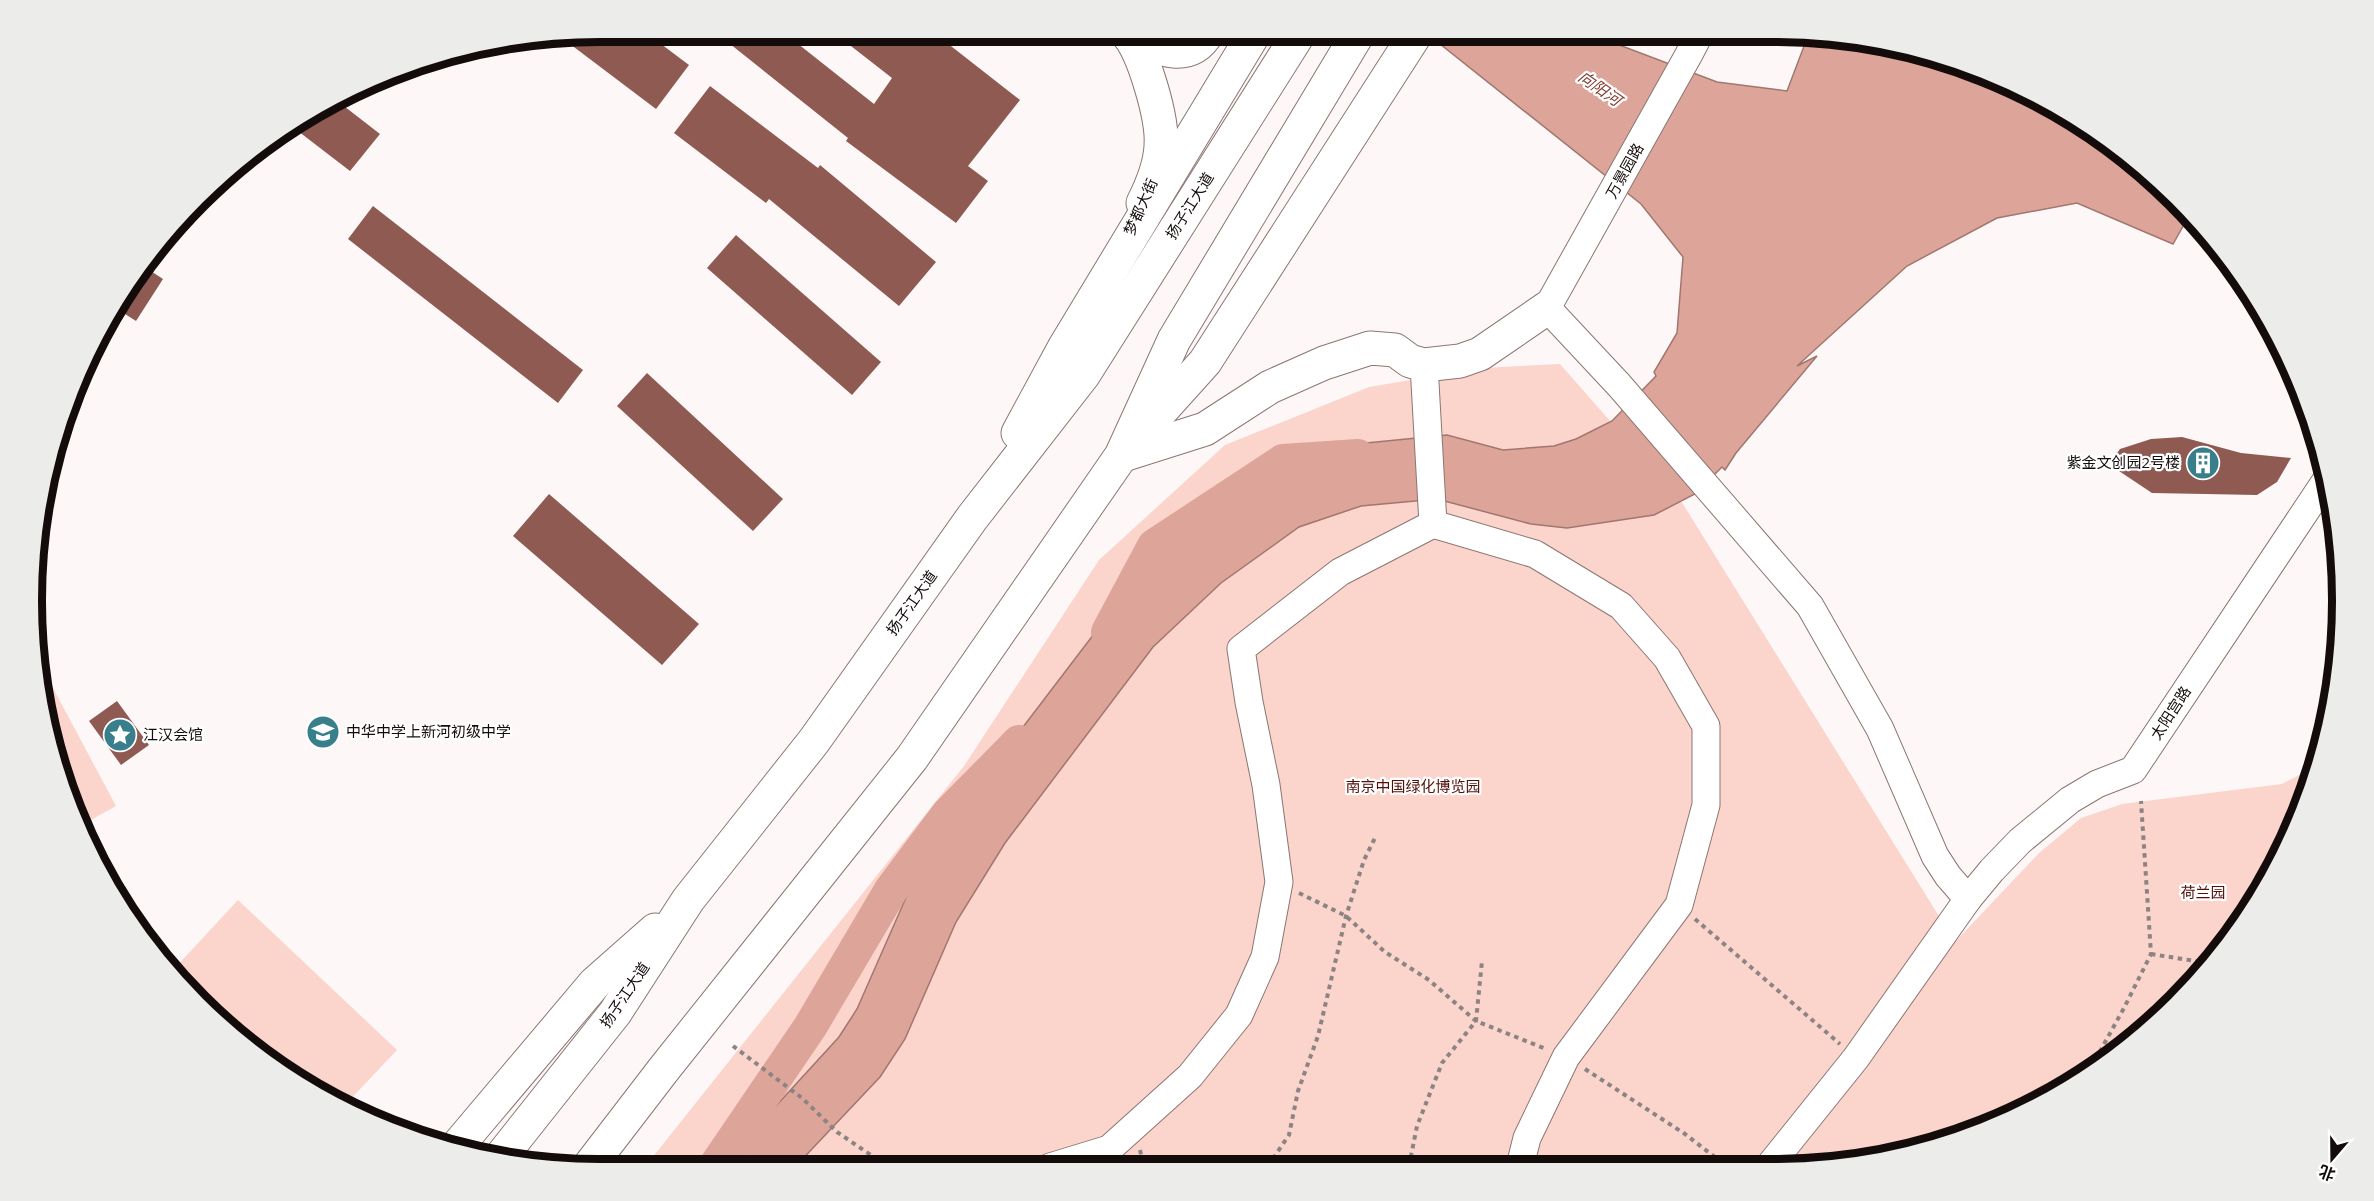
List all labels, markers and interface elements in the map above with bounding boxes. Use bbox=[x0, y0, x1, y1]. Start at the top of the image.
water label: 向阳河 bbox=[1574, 65, 1628, 112]
street label: 万景园路 bbox=[1601, 139, 1647, 202]
street label: 扬子江大道 bbox=[1161, 168, 1218, 243]
street label: 梦都大街 bbox=[1119, 175, 1161, 238]
building icon: 紫金文创园2号楼 bbox=[2185, 445, 2221, 481]
place label: 紫金文创园2号楼 bbox=[2066, 452, 2180, 472]
street label: 扬子江大道 bbox=[881, 566, 941, 639]
street label: 太阳宫路 bbox=[2145, 682, 2195, 743]
school or university icon: 中华中学上新河初级中学 bbox=[305, 714, 341, 750]
place icon: 江汉会馆 bbox=[102, 717, 138, 753]
place label: 中华中学上新河初级中学 bbox=[346, 721, 511, 741]
place label: 江汉会馆 bbox=[143, 724, 203, 744]
park label: 南京中国绿化博览园 bbox=[1345, 776, 1481, 796]
park label: 荷兰园 bbox=[2180, 882, 2226, 902]
street label: 扬子江大道 bbox=[595, 958, 653, 1031]
north arrow bbox=[2302, 1129, 2362, 1189]
text: 北 bbox=[2316, 1160, 2338, 1186]

